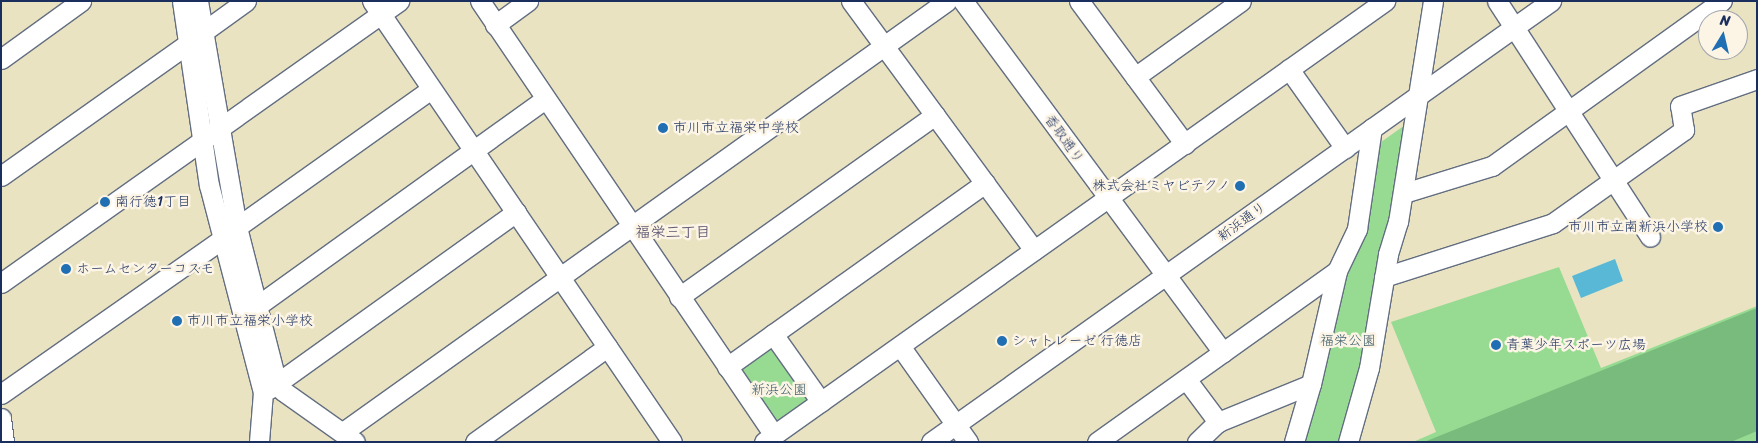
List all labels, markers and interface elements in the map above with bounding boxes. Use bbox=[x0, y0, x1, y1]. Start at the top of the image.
text: N bbox=[1719, 8, 1732, 34]
north arrow bbox=[1698, 10, 1748, 60]
street label: 香取通り bbox=[1041, 111, 1087, 167]
place label: 市川市立福栄中学校 bbox=[673, 120, 799, 136]
marker: 市川市立福栄中学校 bbox=[657, 122, 669, 134]
place label: 株式会社ミヤビテクノ bbox=[1090, 178, 1230, 194]
marker: 株式会社ミヤビテクノ bbox=[1234, 180, 1246, 192]
place label: 南行徳1丁目 bbox=[115, 194, 191, 210]
marker: 南行徳1丁目 bbox=[99, 196, 111, 208]
street label: 新浜通り bbox=[1214, 199, 1270, 245]
place label: 市川市立南新浜小学校 bbox=[1568, 219, 1708, 235]
marker: 市川市立南新浜小学校 bbox=[1712, 221, 1724, 233]
district label: 福栄三丁目 bbox=[636, 224, 710, 242]
place label: ホームセンターコスモ bbox=[76, 261, 216, 277]
marker: ホームセンターコスモ bbox=[60, 263, 72, 275]
place label: 市川市立福栄小学校 bbox=[187, 313, 313, 329]
marker: 市川市立福栄小学校 bbox=[171, 315, 183, 327]
place label: シャトレーゼ 行徳店 bbox=[1012, 333, 1142, 349]
park label: 福栄公園 bbox=[1320, 333, 1376, 349]
marker: シャトレーゼ 行徳店 bbox=[996, 335, 1008, 347]
place label: 青葉少年スポーツ広場 bbox=[1506, 337, 1646, 353]
marker: 青葉少年スポーツ広場 bbox=[1490, 339, 1502, 351]
park label: 新浜公園 bbox=[751, 382, 807, 398]

